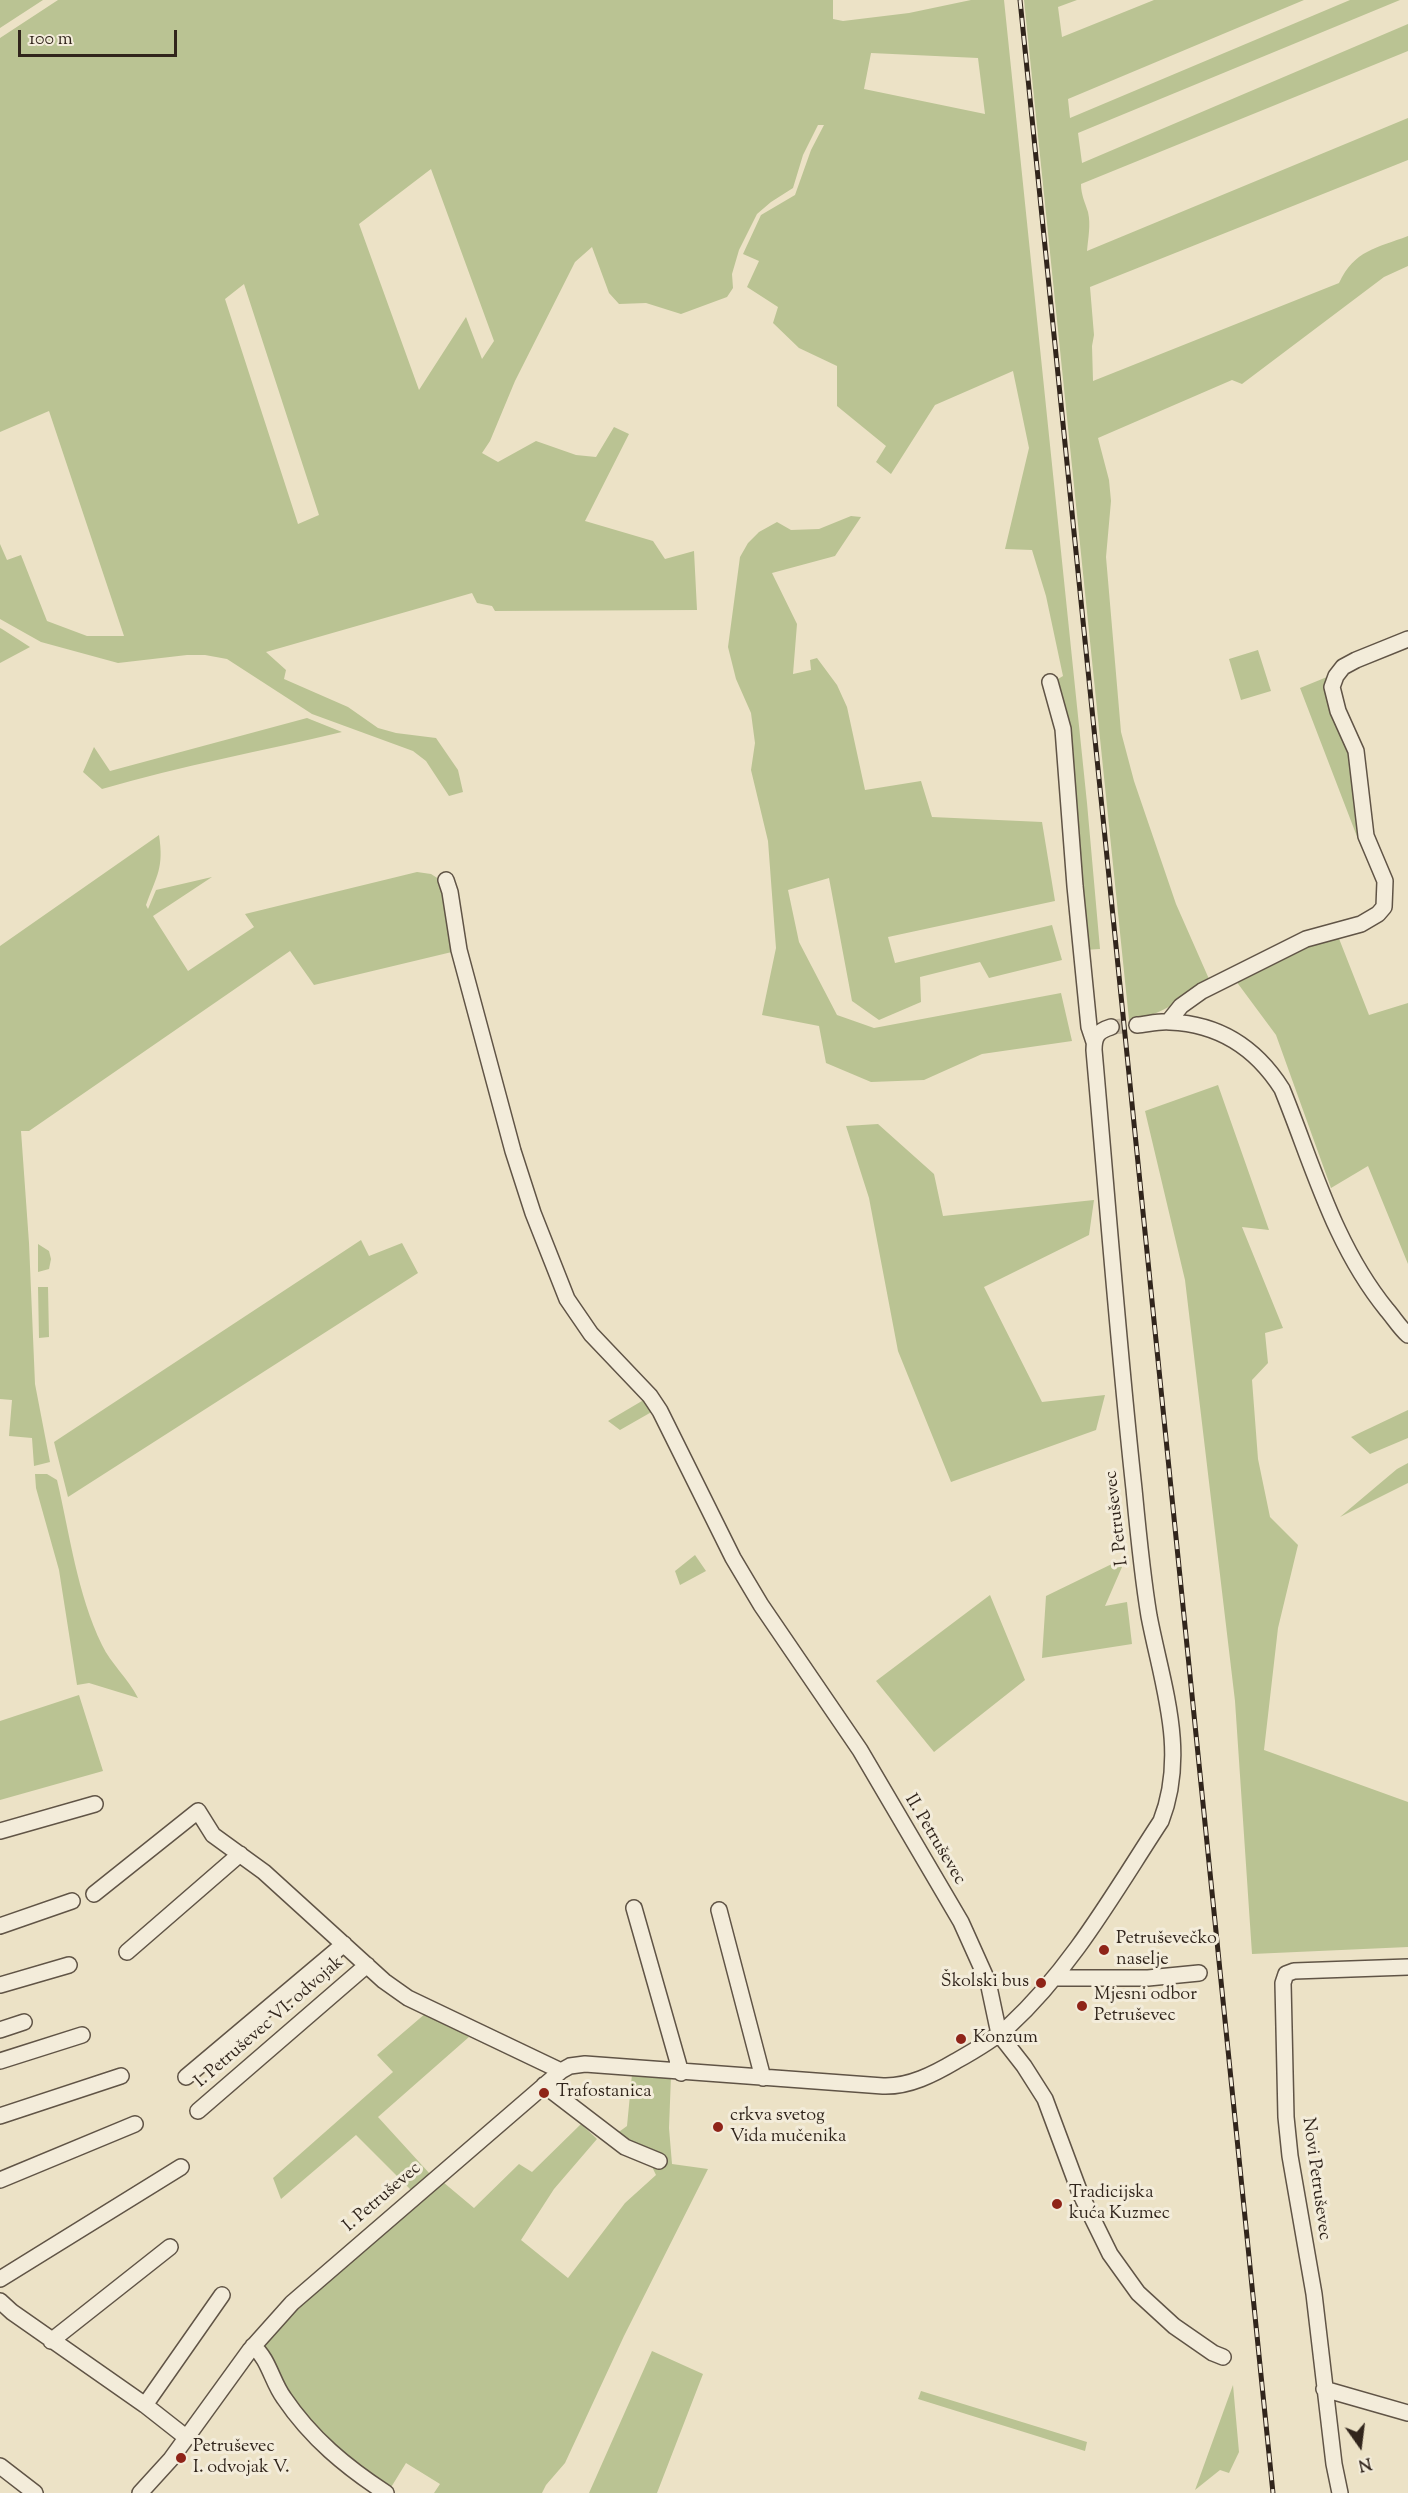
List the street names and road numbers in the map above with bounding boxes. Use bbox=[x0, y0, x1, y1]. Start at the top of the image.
street label: I. Petruševec bbox=[1101, 1469, 1135, 1567]
street label: II. Petruševec bbox=[899, 1791, 969, 1889]
street label: I. Petruševec VI. odvojak bbox=[191, 1953, 349, 2093]
street label: Novi Petruševec bbox=[1296, 2116, 1334, 2242]
street label: I. Petruševec bbox=[340, 2158, 426, 2238]

